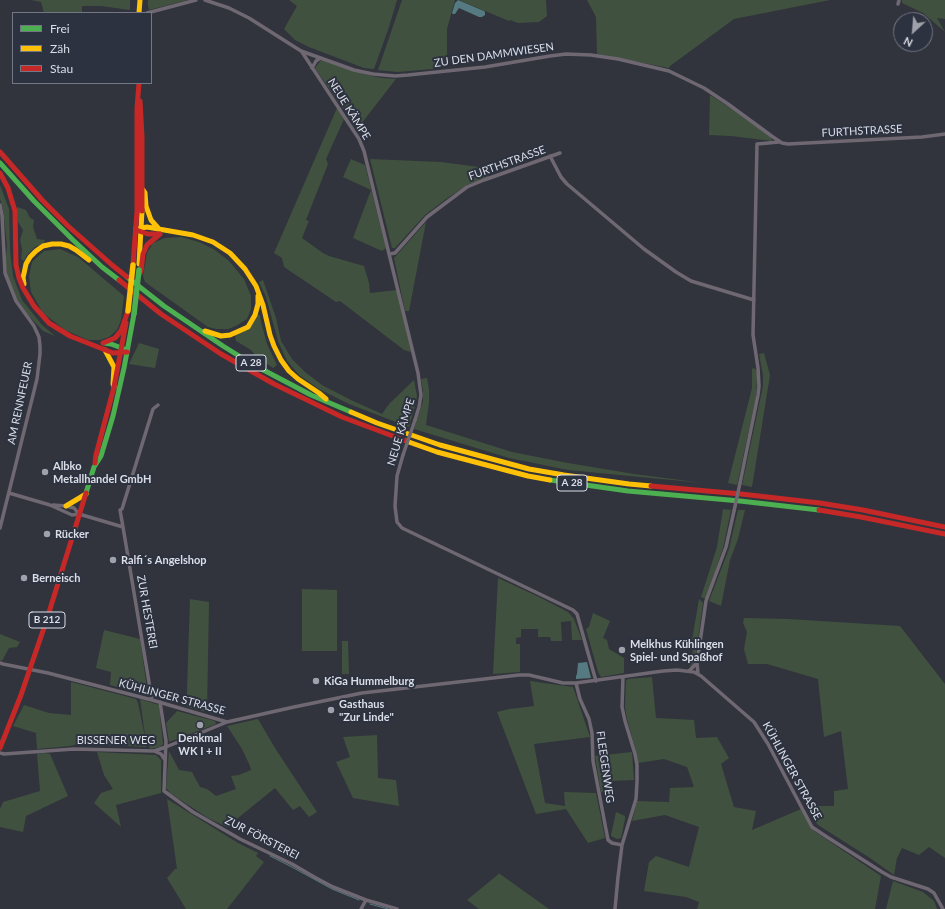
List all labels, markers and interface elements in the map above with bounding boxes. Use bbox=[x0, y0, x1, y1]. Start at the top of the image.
legend bbox=[12, 12, 152, 84]
north arrow bbox=[893, 12, 933, 52]
text: Frei bbox=[50, 21, 70, 36]
text: N bbox=[901, 35, 915, 50]
street label: ZU DEN DAMMWIESEN bbox=[433, 40, 555, 70]
text: Zäh bbox=[50, 41, 70, 56]
text: Stau bbox=[50, 61, 73, 76]
street label: NEUE KÄMPE bbox=[325, 76, 373, 142]
street label: FURTHSTRASSE bbox=[821, 122, 903, 140]
street label: FURTHSTRASSE bbox=[467, 143, 547, 183]
road number: A 28 bbox=[236, 355, 266, 371]
street label: AM RENNFEUER bbox=[5, 360, 35, 446]
street label: NEUE KÄMPE bbox=[384, 397, 418, 467]
place label: Albko Metallhandel GmbH bbox=[53, 459, 151, 485]
marker: Albko Metallhandel GmbH bbox=[40, 467, 50, 477]
road number: A 28 bbox=[557, 475, 587, 491]
place label: Rücker bbox=[55, 527, 89, 541]
marker: Rücker bbox=[42, 529, 52, 539]
place label: Ralfi´s Angelshop bbox=[121, 553, 207, 567]
marker: Ralfi´s Angelshop bbox=[108, 555, 118, 565]
place label: Berneisch bbox=[32, 571, 80, 585]
marker: Berneisch bbox=[19, 573, 29, 583]
street label: ZUR HESTEREI bbox=[134, 574, 160, 650]
road number: B 212 bbox=[29, 612, 65, 628]
place label: Melkhus Kühlingen Spiel- und Spaßhof bbox=[630, 637, 724, 663]
marker: Melkhus Kühlingen Spiel- und Spaßhof bbox=[617, 645, 627, 655]
place label: KiGa Hummelburg bbox=[324, 674, 414, 688]
street label: KÜHLINGER STRASSE bbox=[117, 676, 227, 718]
marker: KiGa Hummelburg bbox=[311, 676, 321, 686]
place label: Gasthaus "Zur Linde" bbox=[339, 697, 394, 723]
marker: Gasthaus "Zur Linde" bbox=[326, 705, 336, 715]
marker: Denkmal WK I + II bbox=[195, 720, 205, 730]
street label: KÜHLINGER STRASSE bbox=[760, 720, 824, 822]
street label: FLEEGENWEG bbox=[593, 730, 617, 804]
place label: Denkmal WK I + II bbox=[178, 731, 222, 757]
street label: BISSENER WEG bbox=[77, 733, 155, 747]
street label: ZUR FÖRSTEREI bbox=[223, 814, 301, 862]

